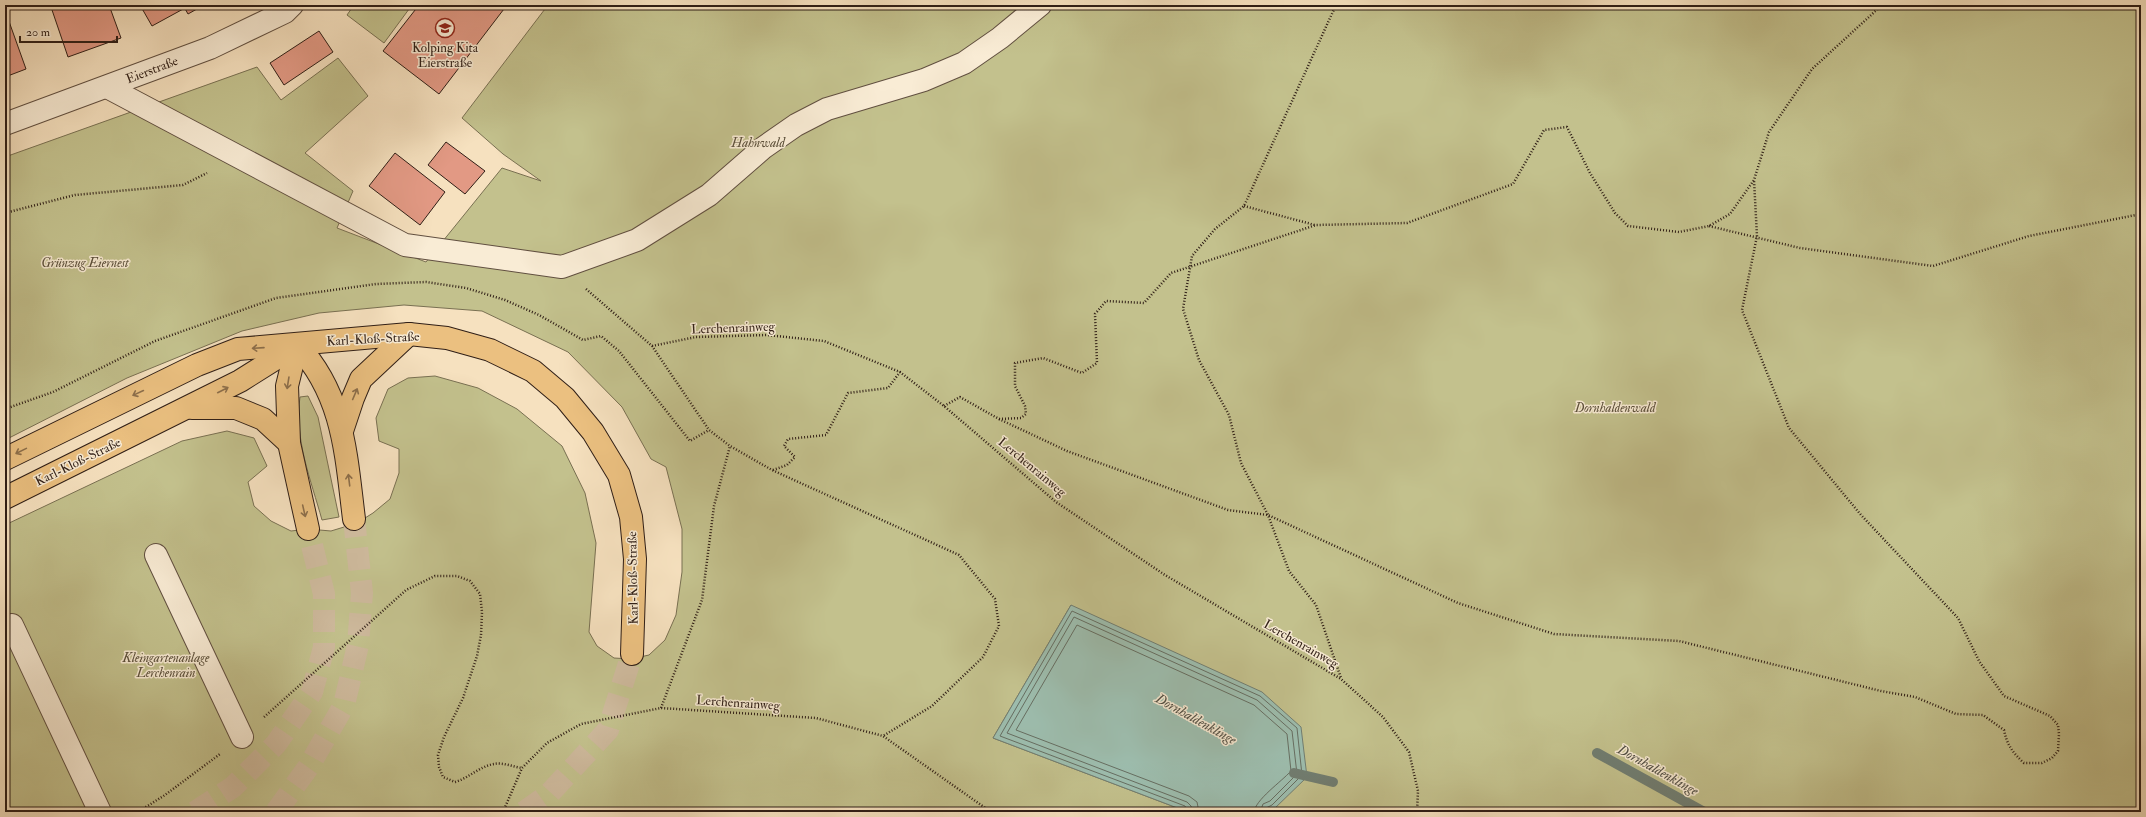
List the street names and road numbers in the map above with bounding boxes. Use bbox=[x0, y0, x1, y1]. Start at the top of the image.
street label: Eierstraße bbox=[124, 53, 181, 87]
street label: Lerchenrainweg bbox=[691, 319, 776, 337]
street label: Karl-Kloß-Straße bbox=[326, 329, 421, 349]
street label: Karl-Kloß-Straße bbox=[33, 434, 124, 490]
street label: Lerchenrainweg bbox=[995, 434, 1070, 500]
street label: Karl-Kloß-Straße bbox=[624, 531, 642, 625]
street label: Lerchenrainweg bbox=[1261, 616, 1342, 672]
street label: Lerchenrainweg bbox=[696, 692, 781, 714]

